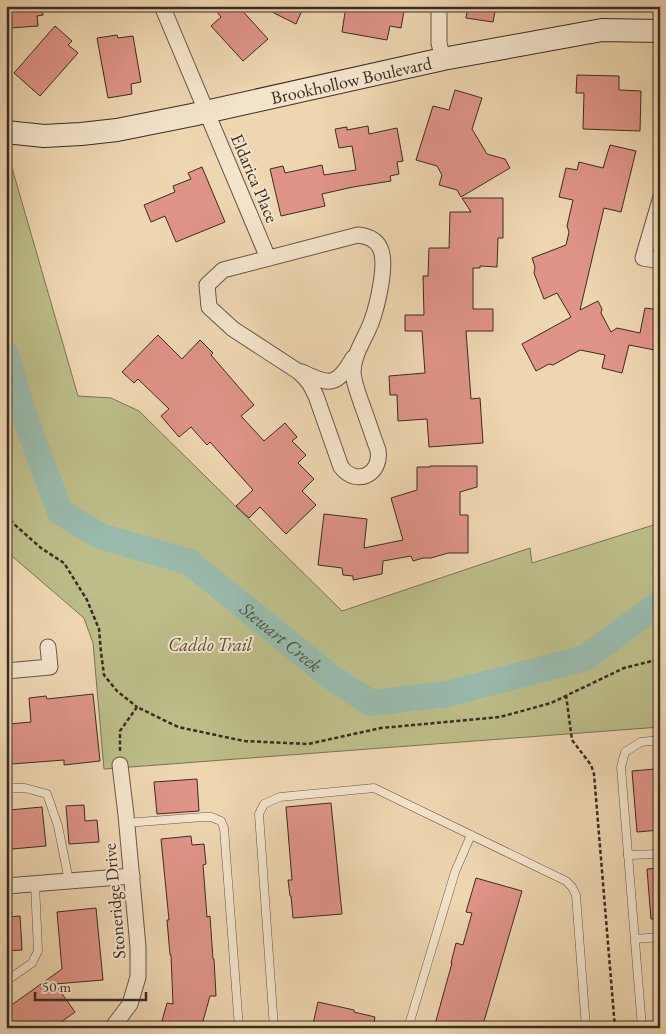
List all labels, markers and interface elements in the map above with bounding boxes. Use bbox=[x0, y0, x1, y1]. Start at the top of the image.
street label: Brookhollow Boulevard bbox=[269, 50, 435, 109]
street label: Eldarica Place bbox=[226, 130, 284, 226]
water label: Stewart Creek bbox=[234, 595, 328, 678]
park label: Caddo Trail bbox=[168, 633, 253, 656]
street label: Stoneridge Drive bbox=[97, 842, 131, 960]
scale bar bbox=[35, 969, 146, 1001]
text: 50 m bbox=[42, 977, 71, 996]

